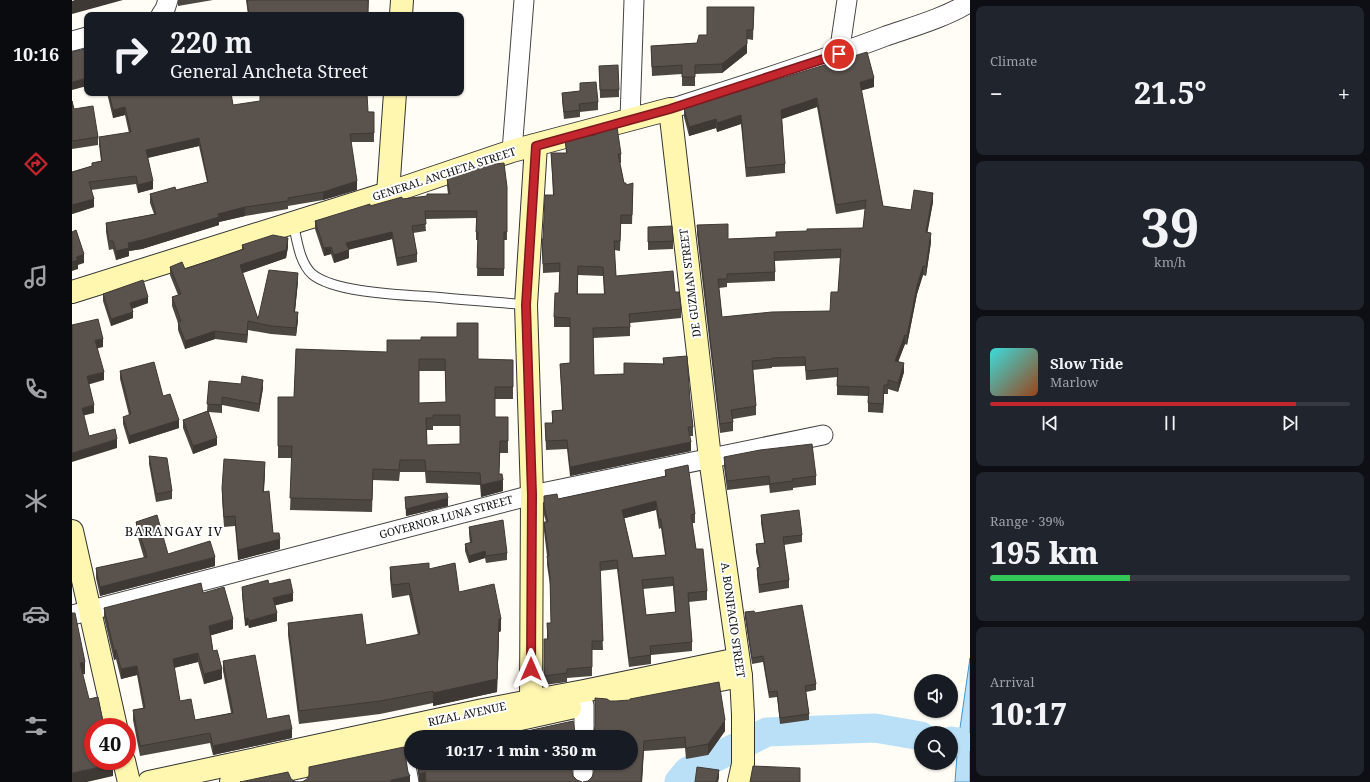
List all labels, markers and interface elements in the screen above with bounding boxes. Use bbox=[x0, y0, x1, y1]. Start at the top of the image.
text: 220 m bbox=[170, 23, 252, 61]
icon: right bbox=[104, 28, 156, 80]
pin bbox=[822, 37, 856, 71]
text: 10:16 bbox=[13, 42, 59, 66]
icon: arrive bbox=[828, 43, 850, 65]
text: Climate bbox=[990, 52, 1037, 70]
text: General Ancheta Street bbox=[170, 59, 368, 83]
text: 21.5° bbox=[1134, 72, 1206, 113]
text: − bbox=[990, 78, 1003, 108]
text: + bbox=[1338, 78, 1350, 108]
street label: GENERAL ANCHETA STREET bbox=[370, 143, 518, 204]
icon: directions bbox=[22, 150, 50, 178]
text: 39 bbox=[1141, 191, 1199, 262]
street label: DE GUZMAN STREET bbox=[675, 228, 704, 338]
text: km/h bbox=[1154, 253, 1186, 271]
icon: music bbox=[22, 263, 50, 291]
text: Slow Tide bbox=[1050, 353, 1123, 373]
text: Marlow bbox=[1050, 373, 1098, 391]
icon: phone bbox=[22, 375, 50, 403]
icon: previous bbox=[1039, 412, 1061, 434]
icon: pause bbox=[1159, 412, 1181, 434]
icon: next bbox=[1279, 412, 1301, 434]
icon: climate bbox=[22, 487, 50, 515]
street label: GOVERNOR LUNA STREET bbox=[377, 491, 515, 542]
text: Range · 39% bbox=[990, 512, 1064, 530]
district label: BARANGAY IV bbox=[125, 522, 223, 540]
text: 195 km bbox=[990, 532, 1099, 573]
street label: A. BONIFACIO STREET bbox=[718, 561, 749, 679]
icon: car bbox=[22, 600, 50, 628]
position arrow bbox=[510, 648, 552, 690]
text: Arrival bbox=[990, 673, 1034, 691]
map controls bbox=[914, 674, 958, 770]
button: sound bbox=[914, 674, 958, 718]
text: 10:17 bbox=[990, 693, 1067, 734]
street label: RIZAL AVENUE bbox=[426, 698, 507, 729]
icon: filters bbox=[22, 712, 50, 740]
speed limit sign: 40 bbox=[84, 718, 136, 770]
button: search bbox=[914, 726, 958, 770]
text: 10:17 · 1 min · 350 m bbox=[445, 740, 597, 760]

